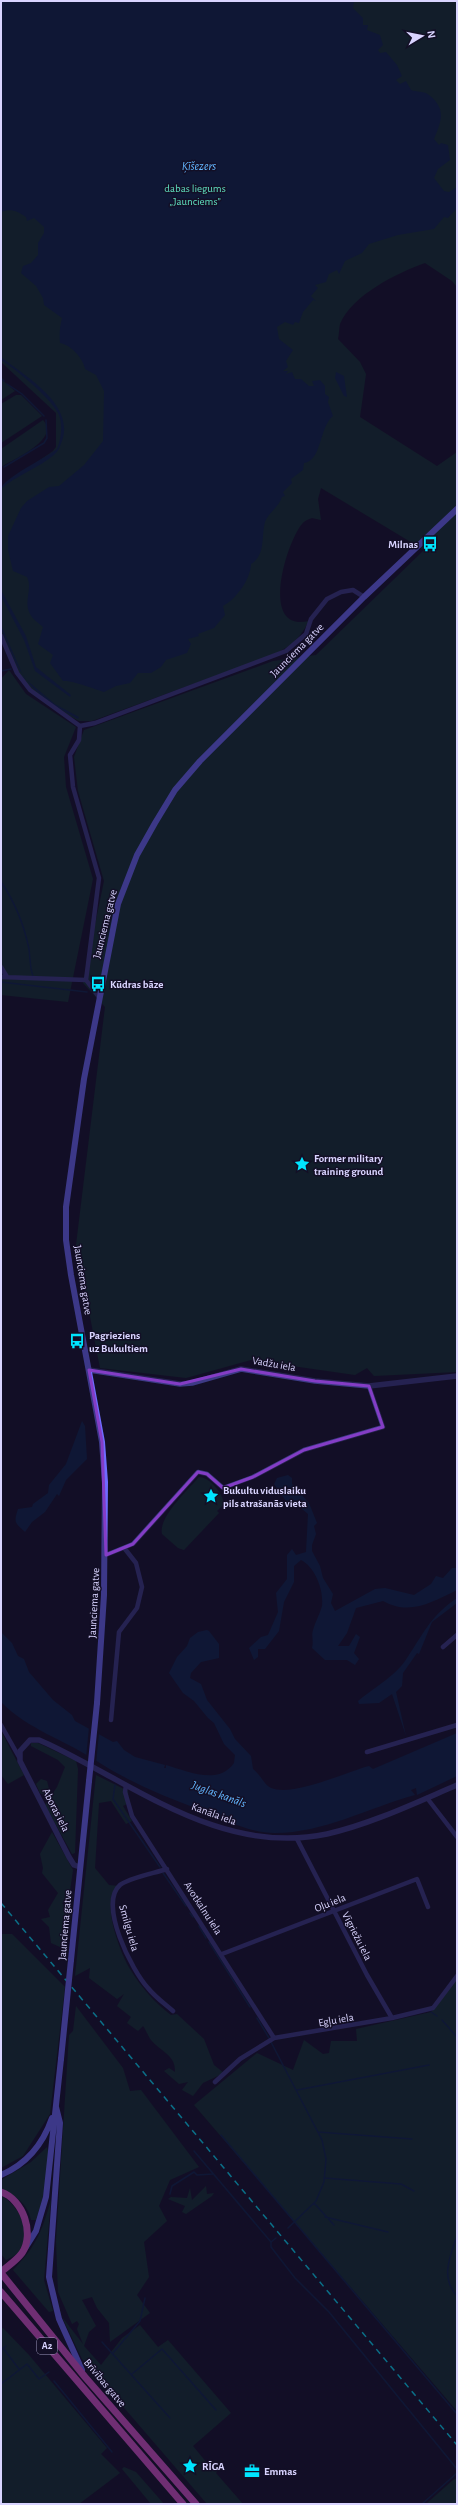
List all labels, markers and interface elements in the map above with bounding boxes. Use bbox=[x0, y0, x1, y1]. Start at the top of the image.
north arrow bbox=[402, 16, 442, 56]
text: N bbox=[425, 30, 437, 39]
water label: Ķīšezers bbox=[182, 160, 216, 174]
park label: dabas liegums „Jaunciems” bbox=[164, 183, 226, 207]
bus stop icon: Milnas bbox=[421, 535, 439, 553]
place label: Milnas bbox=[388, 539, 418, 550]
street label: Jaunciema gatve bbox=[268, 621, 326, 679]
street label: Jaunciema gatve bbox=[91, 888, 119, 960]
bus stop icon: Kūdras bāze bbox=[89, 975, 107, 993]
place label: Kūdras bāze bbox=[110, 979, 164, 990]
place label: Former military training ground bbox=[314, 1153, 384, 1177]
place icon: Former military training ground bbox=[293, 1155, 311, 1173]
street label: Jaunciema gatve bbox=[72, 1244, 94, 1316]
place label: Pagrieziens uz Bukultiem bbox=[89, 1330, 148, 1354]
bus stop icon: Pagrieziens uz Bukultiem bbox=[68, 1332, 86, 1350]
street label: Vadžu iela bbox=[251, 1355, 297, 1373]
place label: Bukultu viduslaiku pils atrašanās vieta bbox=[223, 1485, 307, 1509]
place icon: Bukultu viduslaiku pils atrašanās vieta bbox=[202, 1487, 220, 1505]
street label: Jaunciema gatve bbox=[87, 1568, 101, 1638]
water label: Juglas kanāls bbox=[189, 1778, 248, 1809]
street label: Aboras iela bbox=[40, 1786, 72, 1834]
street label: Kanāla iela bbox=[190, 1801, 238, 1827]
street label: Avotkalnu iela bbox=[182, 1880, 224, 1936]
street label: Jaunciema gatve bbox=[56, 1889, 74, 1961]
street label: Oļu iela bbox=[313, 1892, 348, 1915]
street label: Smilgu iela bbox=[117, 1904, 141, 1952]
street label: Vīgriežu iela bbox=[340, 1910, 374, 1962]
street label: Egļu iela bbox=[317, 2011, 355, 2030]
road number: A2 bbox=[37, 2338, 57, 2354]
street label: Brīvības gatve bbox=[82, 2357, 128, 2409]
place icon: RĪGA bbox=[181, 2457, 199, 2475]
place label: RĪGA bbox=[202, 2461, 225, 2472]
office icon: Emmas bbox=[243, 2462, 261, 2480]
place label: Emmas bbox=[264, 2466, 297, 2477]

